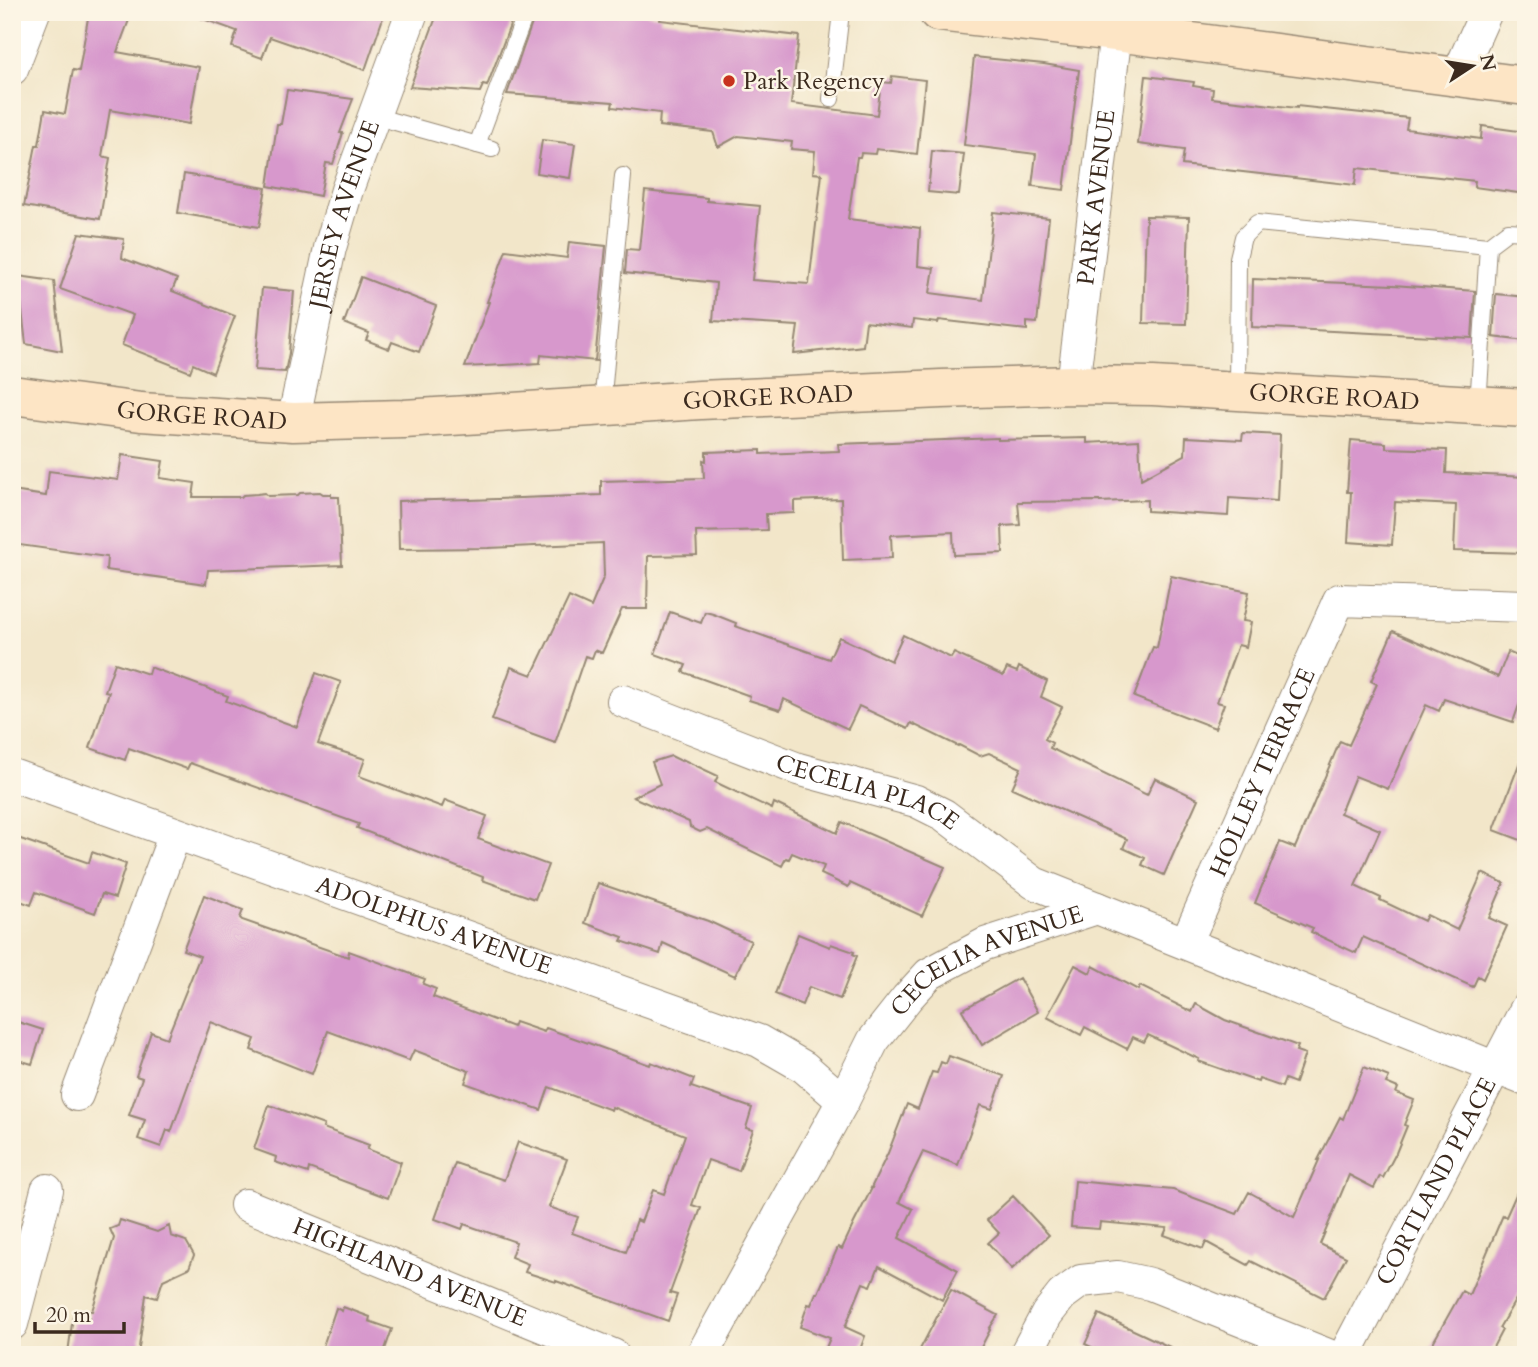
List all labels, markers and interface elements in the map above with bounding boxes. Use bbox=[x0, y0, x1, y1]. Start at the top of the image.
north arrow bbox=[1436, 32, 1506, 102]
text: N bbox=[1473, 52, 1502, 74]
place label: Park Regency bbox=[743, 65, 885, 98]
marker: Park Regency bbox=[721, 73, 737, 89]
street label: PARK AVENUE bbox=[1069, 108, 1123, 287]
street label: JERSEY AVENUE bbox=[300, 116, 388, 315]
street label: GORGE ROAD bbox=[1248, 375, 1420, 418]
street label: GORGE ROAD bbox=[682, 377, 854, 418]
street label: GORGE ROAD bbox=[115, 392, 288, 438]
street label: HOLLEY TERRACE bbox=[1201, 663, 1323, 882]
street label: CECELIA PLACE bbox=[771, 745, 966, 837]
street label: ADOLPHUS AVENUE bbox=[311, 868, 557, 983]
street label: CECELIA AVENUE bbox=[882, 897, 1087, 1023]
street label: CORTLAND PLACE bbox=[1368, 1072, 1504, 1291]
street label: HIGHLAND AVENUE bbox=[288, 1209, 532, 1334]
scale bar bbox=[35, 1290, 124, 1334]
text: 20 m bbox=[46, 1301, 91, 1330]

